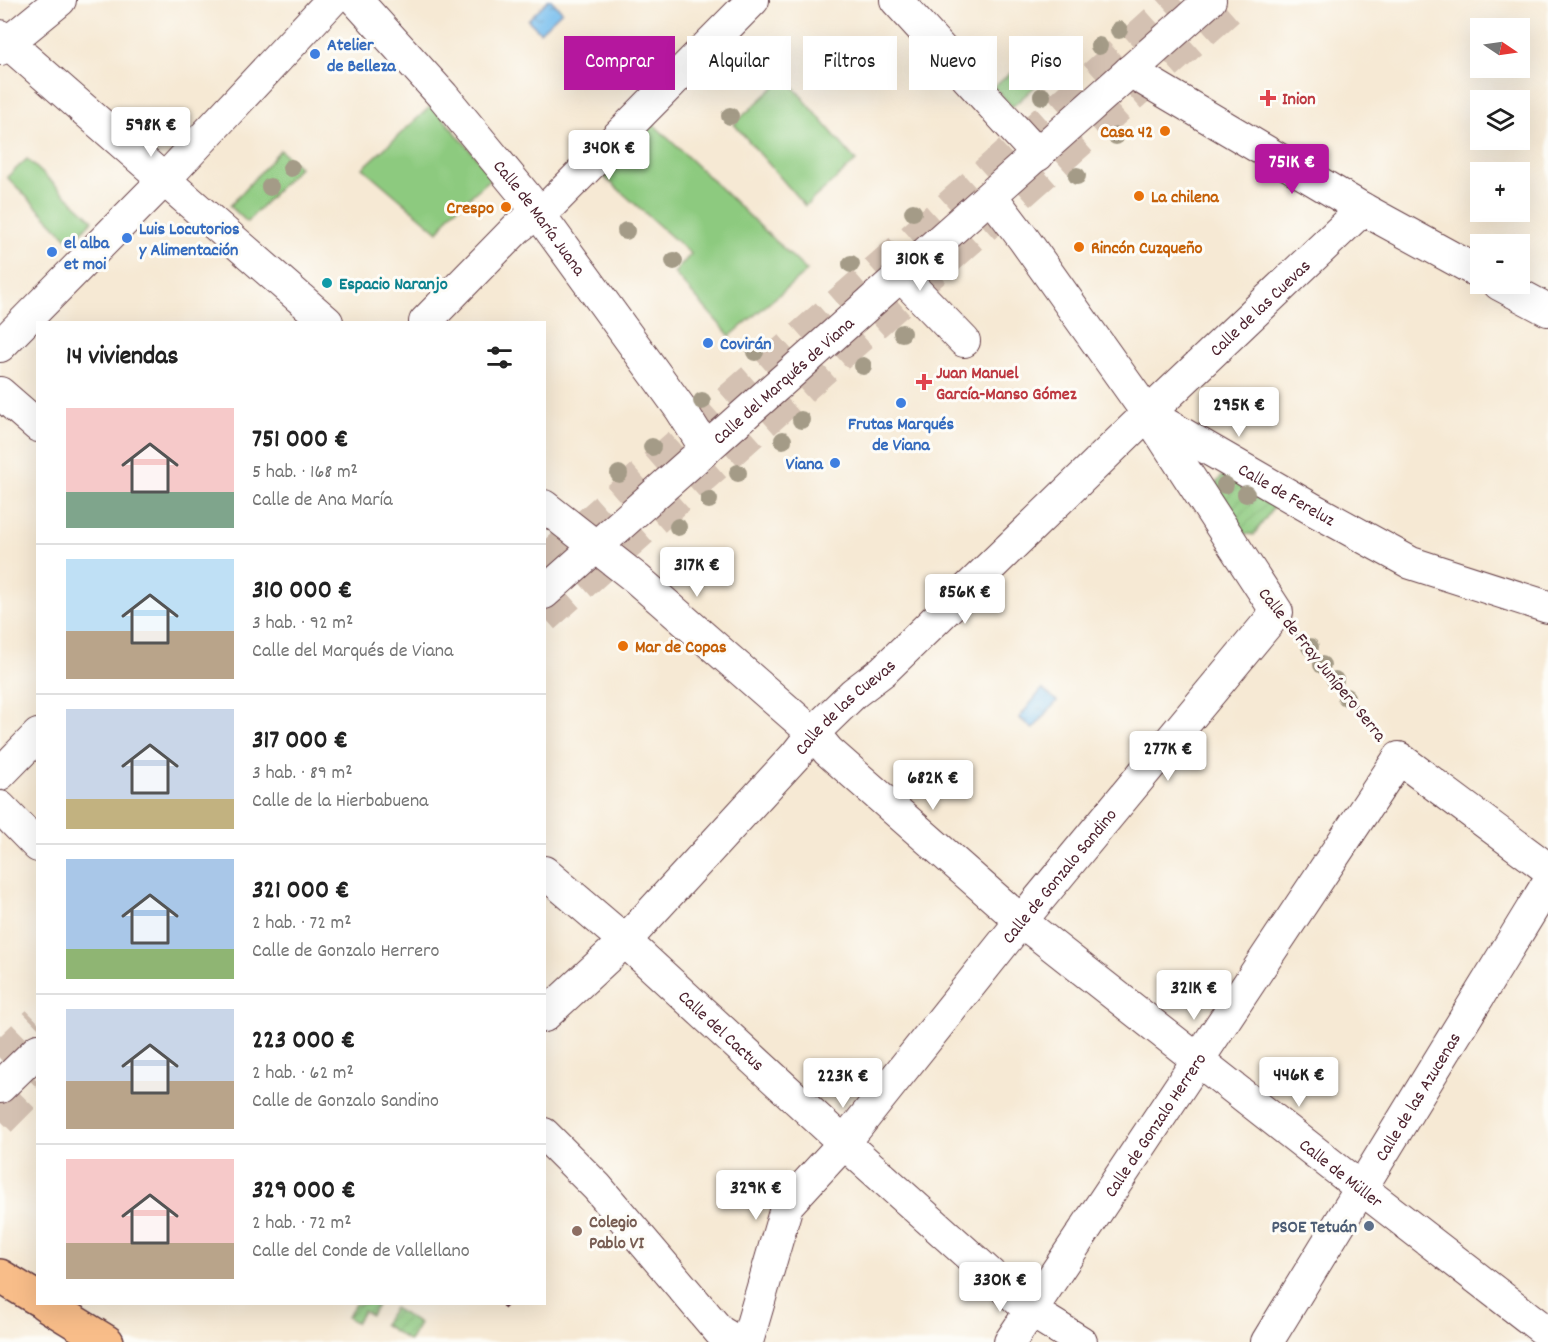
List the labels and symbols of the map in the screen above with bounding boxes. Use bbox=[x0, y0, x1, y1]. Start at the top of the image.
north arrow bbox=[1470, 18, 1530, 78]
place label: Atelier de Belleza bbox=[327, 34, 396, 80]
marker: Atelier de Belleza bbox=[308, 47, 322, 61]
place label: Inion bbox=[1282, 88, 1316, 113]
marker: Inion bbox=[1259, 89, 1277, 107]
pin: 598K € bbox=[102, 107, 200, 158]
place label: Casa 42 bbox=[1100, 121, 1153, 146]
marker: Casa 42 bbox=[1158, 124, 1172, 138]
pin: 340K € bbox=[560, 130, 658, 181]
pin: 751K € bbox=[1243, 144, 1341, 195]
street label: Calle de María Juana bbox=[486, 156, 590, 282]
place label: La chilena bbox=[1151, 186, 1219, 211]
marker: La chilena bbox=[1132, 189, 1146, 203]
place label: Crespo bbox=[447, 197, 494, 222]
marker: Crespo bbox=[499, 200, 513, 214]
place label: Luis Locutorios y Alimentación bbox=[139, 218, 240, 264]
marker: Luis Locutorios y Alimentación bbox=[120, 231, 134, 245]
place label: el alba et moi bbox=[64, 232, 110, 278]
place label: Rincón Cuzqueño bbox=[1091, 237, 1203, 262]
marker: Rincón Cuzqueño bbox=[1072, 240, 1086, 254]
pin: 310K € bbox=[871, 241, 969, 292]
marker: el alba et moi bbox=[45, 245, 59, 259]
street label: Calle de las Cuevas bbox=[1205, 255, 1317, 363]
place label: Espacio Naranjo bbox=[339, 273, 448, 298]
marker: Espacio Naranjo bbox=[320, 276, 334, 290]
street label: Calle del Marqués de Viana bbox=[709, 312, 861, 452]
place label: Covirán bbox=[720, 333, 772, 358]
marker: Covirán bbox=[701, 336, 715, 350]
place label: Juan Manuel García-Manso Gómez bbox=[936, 362, 1077, 408]
marker: Juan Manuel García-Manso Gómez bbox=[917, 375, 931, 389]
pin: 295K € bbox=[1190, 387, 1288, 438]
marker: Frutas Marqués de Viana bbox=[894, 396, 908, 410]
place label: Frutas Marqués de Viana bbox=[848, 413, 954, 459]
place label: Viana bbox=[786, 453, 824, 478]
marker: Viana bbox=[828, 456, 842, 470]
street label: Calle de Fereluz bbox=[1233, 459, 1339, 534]
pin: 317K € bbox=[648, 547, 746, 598]
pin: 856K € bbox=[916, 574, 1014, 625]
street label: Calle de Fray Junípero Serra bbox=[1251, 583, 1391, 748]
place label: Mar de Copas bbox=[635, 636, 727, 661]
marker: Mar de Copas bbox=[616, 639, 630, 653]
street label: Calle de las Cuevas bbox=[790, 655, 903, 761]
pin: 277K € bbox=[1119, 731, 1217, 782]
pin: 682K € bbox=[884, 760, 982, 811]
street label: Calle de Gonzalo Sandino bbox=[998, 804, 1124, 950]
pin: 321K € bbox=[1145, 970, 1243, 1021]
street label: Calle del Cactus bbox=[671, 986, 769, 1078]
street label: Calle de las Azucenas bbox=[1370, 1029, 1469, 1167]
street label: Calle de Gonzalo Herrero bbox=[1100, 1049, 1214, 1203]
pin: 446K € bbox=[1250, 1057, 1348, 1108]
pin: 223K € bbox=[794, 1058, 892, 1109]
street label: Calle de Müller bbox=[1293, 1134, 1387, 1216]
pin: 329K € bbox=[707, 1170, 805, 1221]
place label: Colegio Pablo VI bbox=[589, 1211, 644, 1257]
place label: PSOE Tetuán bbox=[1271, 1216, 1357, 1241]
marker: PSOE Tetuán bbox=[1362, 1219, 1376, 1233]
marker: Colegio Pablo VI bbox=[570, 1224, 584, 1238]
pin: 330K € bbox=[951, 1262, 1049, 1313]

